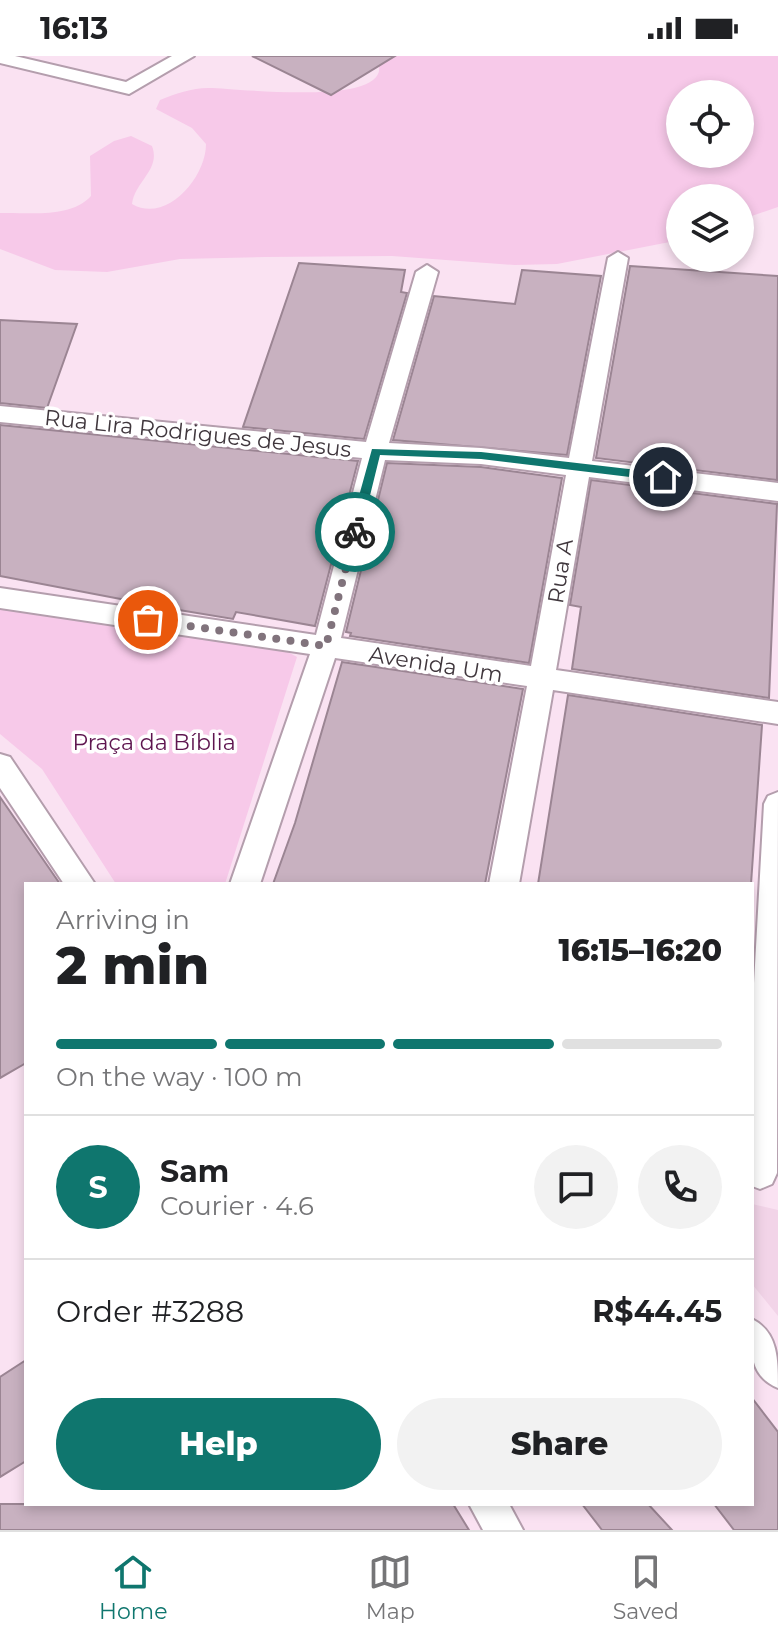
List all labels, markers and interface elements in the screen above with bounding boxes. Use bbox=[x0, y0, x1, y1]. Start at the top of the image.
text: 16:13 bbox=[40, 10, 108, 47]
map controls bbox=[666, 80, 754, 272]
button: locate bbox=[666, 80, 754, 168]
button: layers bbox=[666, 184, 754, 272]
street label: Rua Lira Rodrigues de Jesus bbox=[43, 404, 353, 463]
pin bbox=[629, 443, 697, 511]
icon: home bbox=[641, 455, 685, 499]
courier bbox=[315, 492, 395, 572]
icon: bike bbox=[333, 510, 377, 554]
street label: Rua A bbox=[542, 537, 579, 605]
pin bbox=[114, 586, 182, 654]
icon: bag bbox=[126, 598, 170, 642]
street label: Avenida Um bbox=[367, 641, 505, 688]
park label: Praça da Bíblia bbox=[72, 729, 236, 756]
text: Arriving in bbox=[56, 904, 190, 936]
text: 16:15–16:20 bbox=[559, 932, 722, 969]
text: 2 min bbox=[56, 934, 209, 997]
text: On the way · 100 m bbox=[56, 1061, 303, 1093]
button: chat bbox=[534, 1145, 618, 1229]
button: phone bbox=[638, 1145, 722, 1229]
text: Sam bbox=[160, 1153, 229, 1190]
text: S bbox=[88, 1169, 108, 1206]
text: Courier · 4.6 bbox=[160, 1190, 314, 1222]
text: Order #3288 bbox=[56, 1293, 244, 1330]
text: R$44.45 bbox=[592, 1293, 722, 1330]
button: Help bbox=[56, 1398, 381, 1490]
button: Share bbox=[397, 1398, 722, 1490]
tab: Home bbox=[99, 1550, 167, 1625]
tab: Map bbox=[366, 1550, 415, 1625]
tab: Saved bbox=[613, 1550, 679, 1625]

